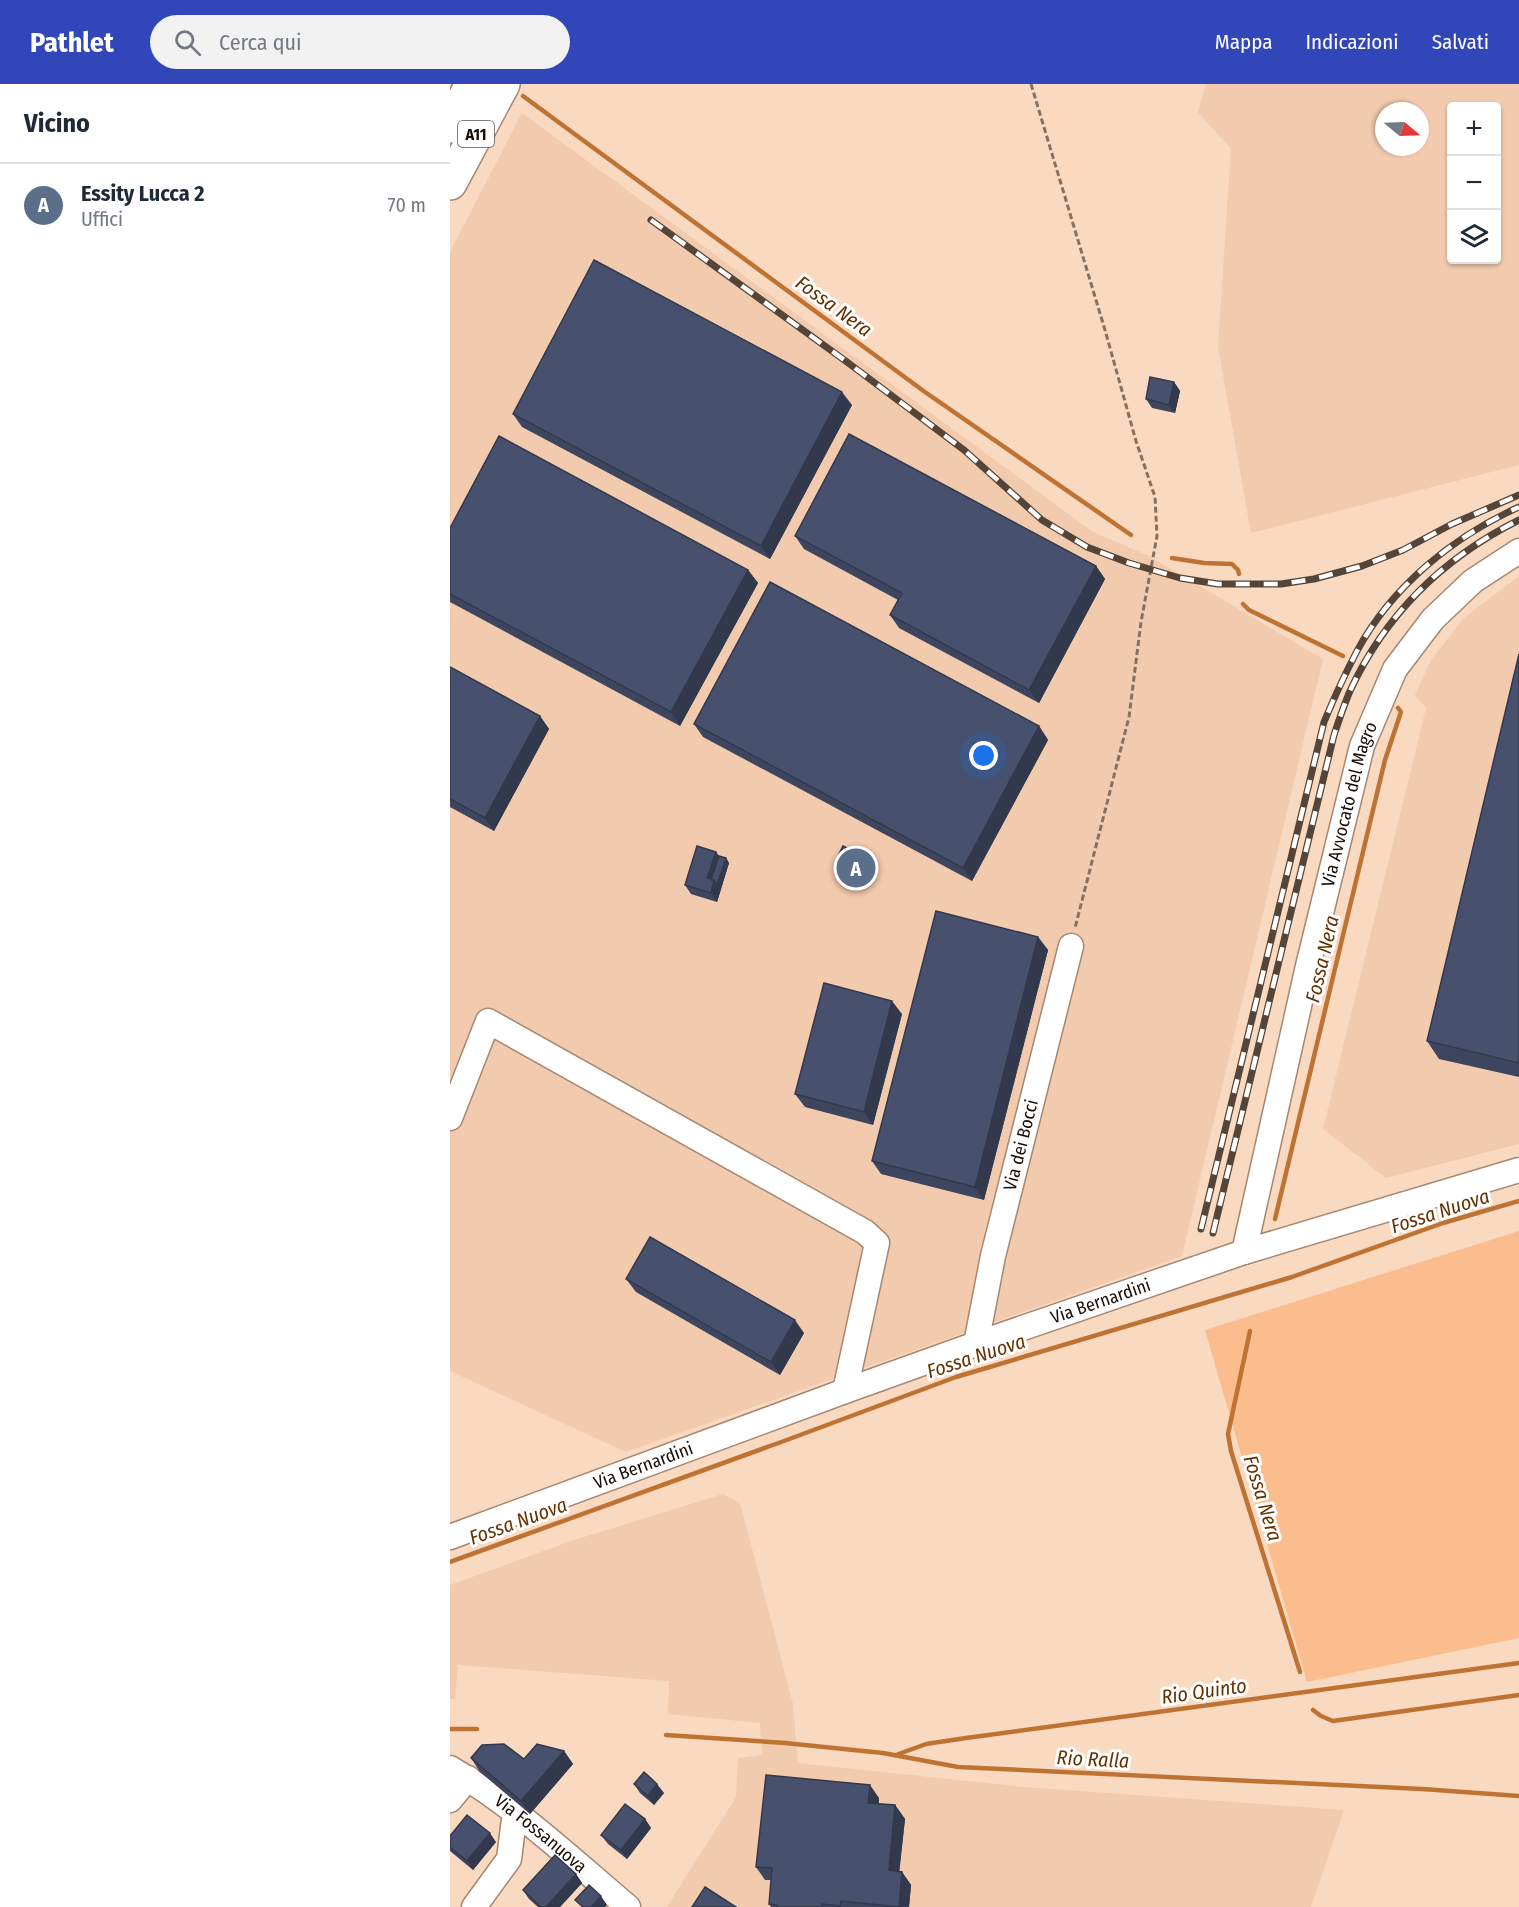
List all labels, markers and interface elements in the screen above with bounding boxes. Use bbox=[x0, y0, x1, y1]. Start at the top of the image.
search box bbox=[150, 15, 570, 69]
text: Pathlet bbox=[30, 26, 114, 59]
icon: search bbox=[171, 26, 204, 59]
text: Cerca qui bbox=[219, 29, 302, 56]
text: Mappa bbox=[1215, 29, 1272, 55]
text: Indicazioni bbox=[1305, 29, 1399, 55]
text: Salvati bbox=[1432, 29, 1489, 55]
north arrow bbox=[1375, 102, 1429, 156]
map controls bbox=[1447, 102, 1501, 264]
button: + bbox=[1447, 102, 1501, 156]
text: Vicino bbox=[24, 108, 90, 139]
road number: A11 bbox=[458, 121, 494, 147]
button: − bbox=[1447, 156, 1501, 210]
text: Essity Lucca 2 bbox=[81, 180, 204, 207]
text: A bbox=[38, 193, 49, 217]
text: 70 m bbox=[388, 193, 426, 217]
text: Uffici bbox=[81, 207, 123, 231]
button: layers bbox=[1447, 210, 1501, 264]
water label: Fossa Nera bbox=[791, 270, 877, 342]
street label: Via Avvocato del Magro bbox=[1317, 718, 1382, 889]
your location bbox=[969, 741, 998, 770]
pin: A bbox=[836, 846, 876, 890]
water label: Fossa Nera bbox=[1300, 913, 1344, 1005]
street label: Via dei Bocci bbox=[999, 1097, 1043, 1193]
water label: Fossa Nuova bbox=[1388, 1184, 1492, 1238]
street label: Via Bernardini bbox=[1048, 1274, 1153, 1329]
water label: Fossa Nuova bbox=[924, 1329, 1028, 1383]
street label: Via Bernardini bbox=[591, 1437, 696, 1494]
water label: Fossa Nera bbox=[1239, 1452, 1287, 1544]
water label: Fossa Nuova bbox=[466, 1492, 570, 1550]
water label: Rio Quinto bbox=[1160, 1673, 1248, 1709]
water label: Rio Ralla bbox=[1056, 1745, 1130, 1773]
street label: Via Fossanuova bbox=[490, 1790, 591, 1878]

